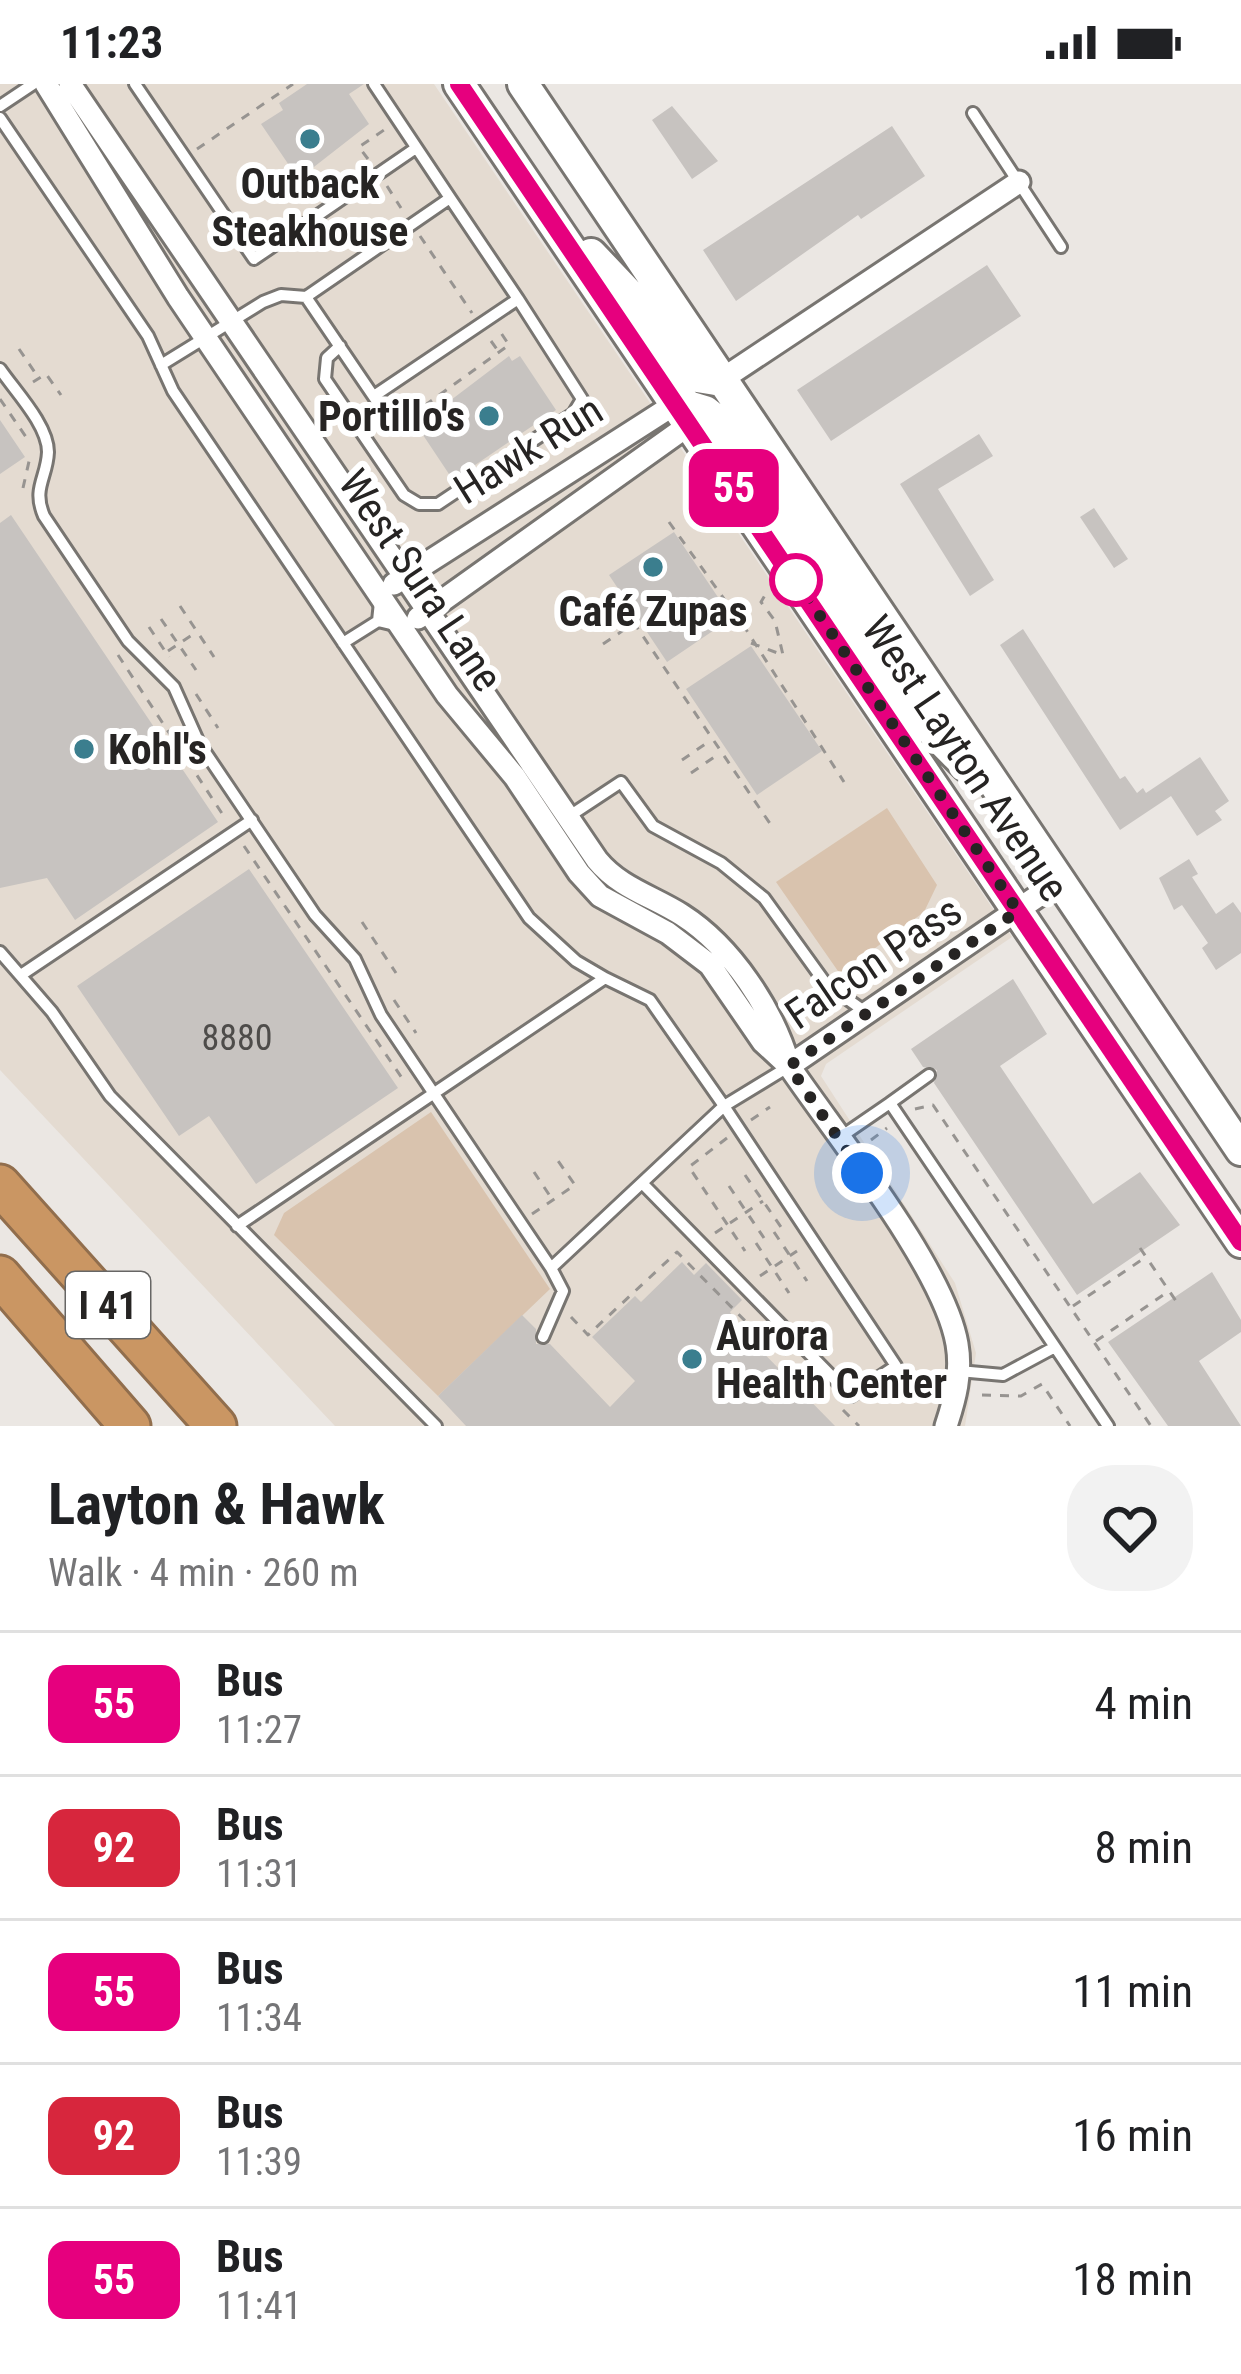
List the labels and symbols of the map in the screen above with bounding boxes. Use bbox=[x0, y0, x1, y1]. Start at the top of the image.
marker: Outback Steakhouse bbox=[297, 126, 323, 152]
place label: Outback Steakhouse bbox=[212, 159, 408, 256]
street label: Hawk Run bbox=[445, 385, 611, 514]
place label: Portillo's bbox=[318, 392, 465, 441]
marker: Portillo's bbox=[476, 403, 502, 429]
line badge: 55 bbox=[680, 449, 788, 527]
street label: West Sura Lane bbox=[329, 460, 513, 700]
marker: Café Zupas bbox=[640, 554, 666, 580]
unlabelled marker bbox=[771, 555, 821, 605]
place label: Café Zupas bbox=[559, 587, 747, 636]
street label: West Layton Avenue bbox=[852, 606, 1079, 910]
place label: Kohl's bbox=[108, 725, 207, 774]
marker: Kohl's bbox=[71, 736, 97, 762]
street label: Falcon Pass bbox=[776, 886, 970, 1039]
house number: 8880 bbox=[201, 1017, 273, 1059]
your location bbox=[832, 1143, 892, 1203]
road number: I 41 bbox=[66, 1272, 150, 1338]
place label: Aurora Health Center bbox=[716, 1311, 947, 1408]
marker: Aurora Health Center bbox=[679, 1346, 705, 1372]

